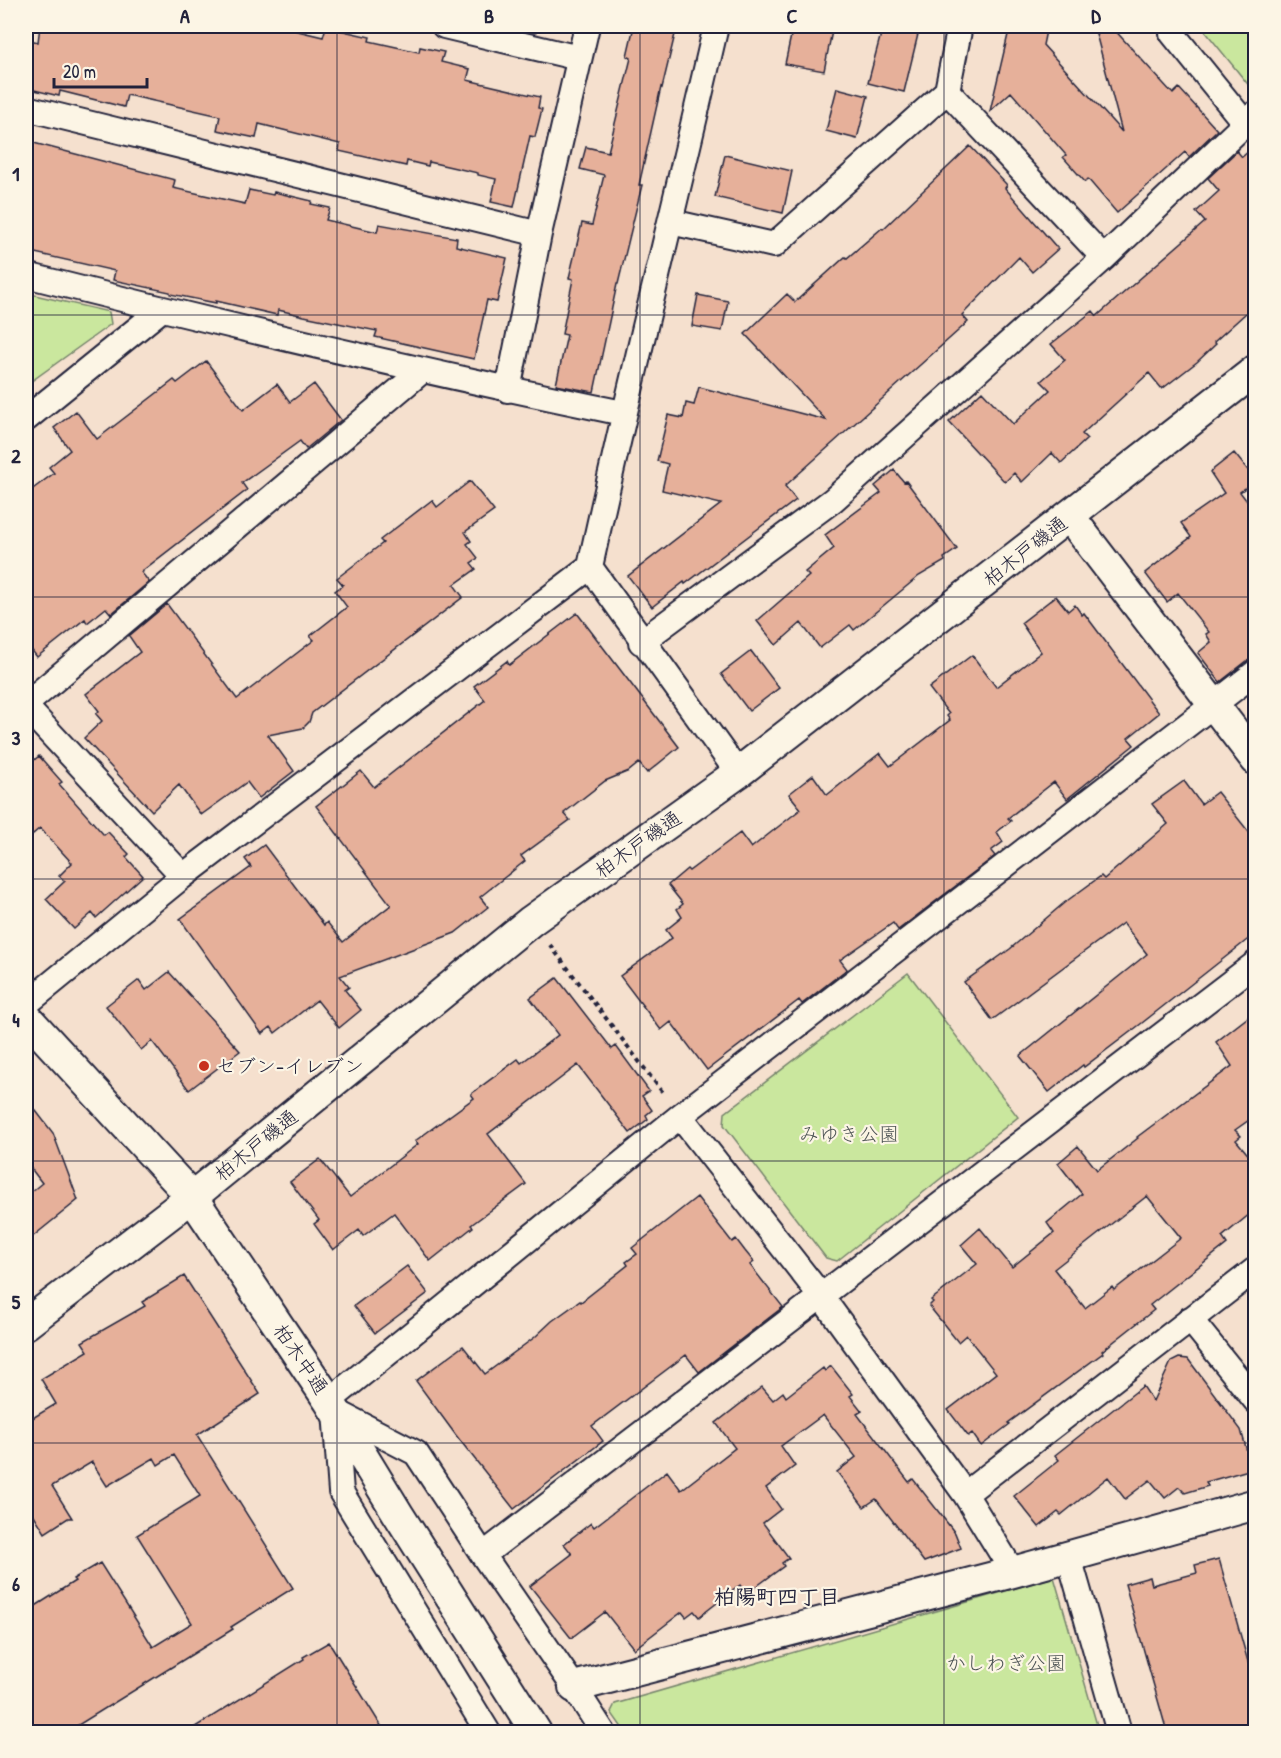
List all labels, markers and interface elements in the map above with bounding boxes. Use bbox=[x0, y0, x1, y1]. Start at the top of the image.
text: A bbox=[180, 2, 190, 29]
text: B bbox=[484, 2, 494, 29]
text: C bbox=[787, 2, 798, 29]
text: D bbox=[1091, 2, 1101, 29]
scale bar bbox=[54, 51, 147, 89]
text: 20 m bbox=[63, 59, 96, 84]
text: 1 bbox=[12, 160, 20, 187]
text: 2 bbox=[11, 442, 21, 469]
street label: 柏木戸磯通 bbox=[977, 509, 1072, 592]
text: 3 bbox=[12, 724, 21, 751]
street label: 柏木戸磯通 bbox=[589, 804, 686, 883]
text: 4 bbox=[12, 1006, 20, 1033]
place label: セブン-イレブン bbox=[216, 1052, 364, 1079]
marker: セブン-イレブン bbox=[197, 1059, 211, 1073]
street label: 柏木戸磯通 bbox=[208, 1103, 303, 1187]
park label: みゆき公園 bbox=[799, 1120, 899, 1147]
text: 5 bbox=[12, 1288, 21, 1315]
street label: 柏木中通 bbox=[268, 1318, 335, 1399]
text: 6 bbox=[12, 1570, 20, 1597]
district label: 柏陽町四丁目 bbox=[714, 1582, 840, 1611]
park label: かしわぎ公園 bbox=[946, 1649, 1066, 1676]

